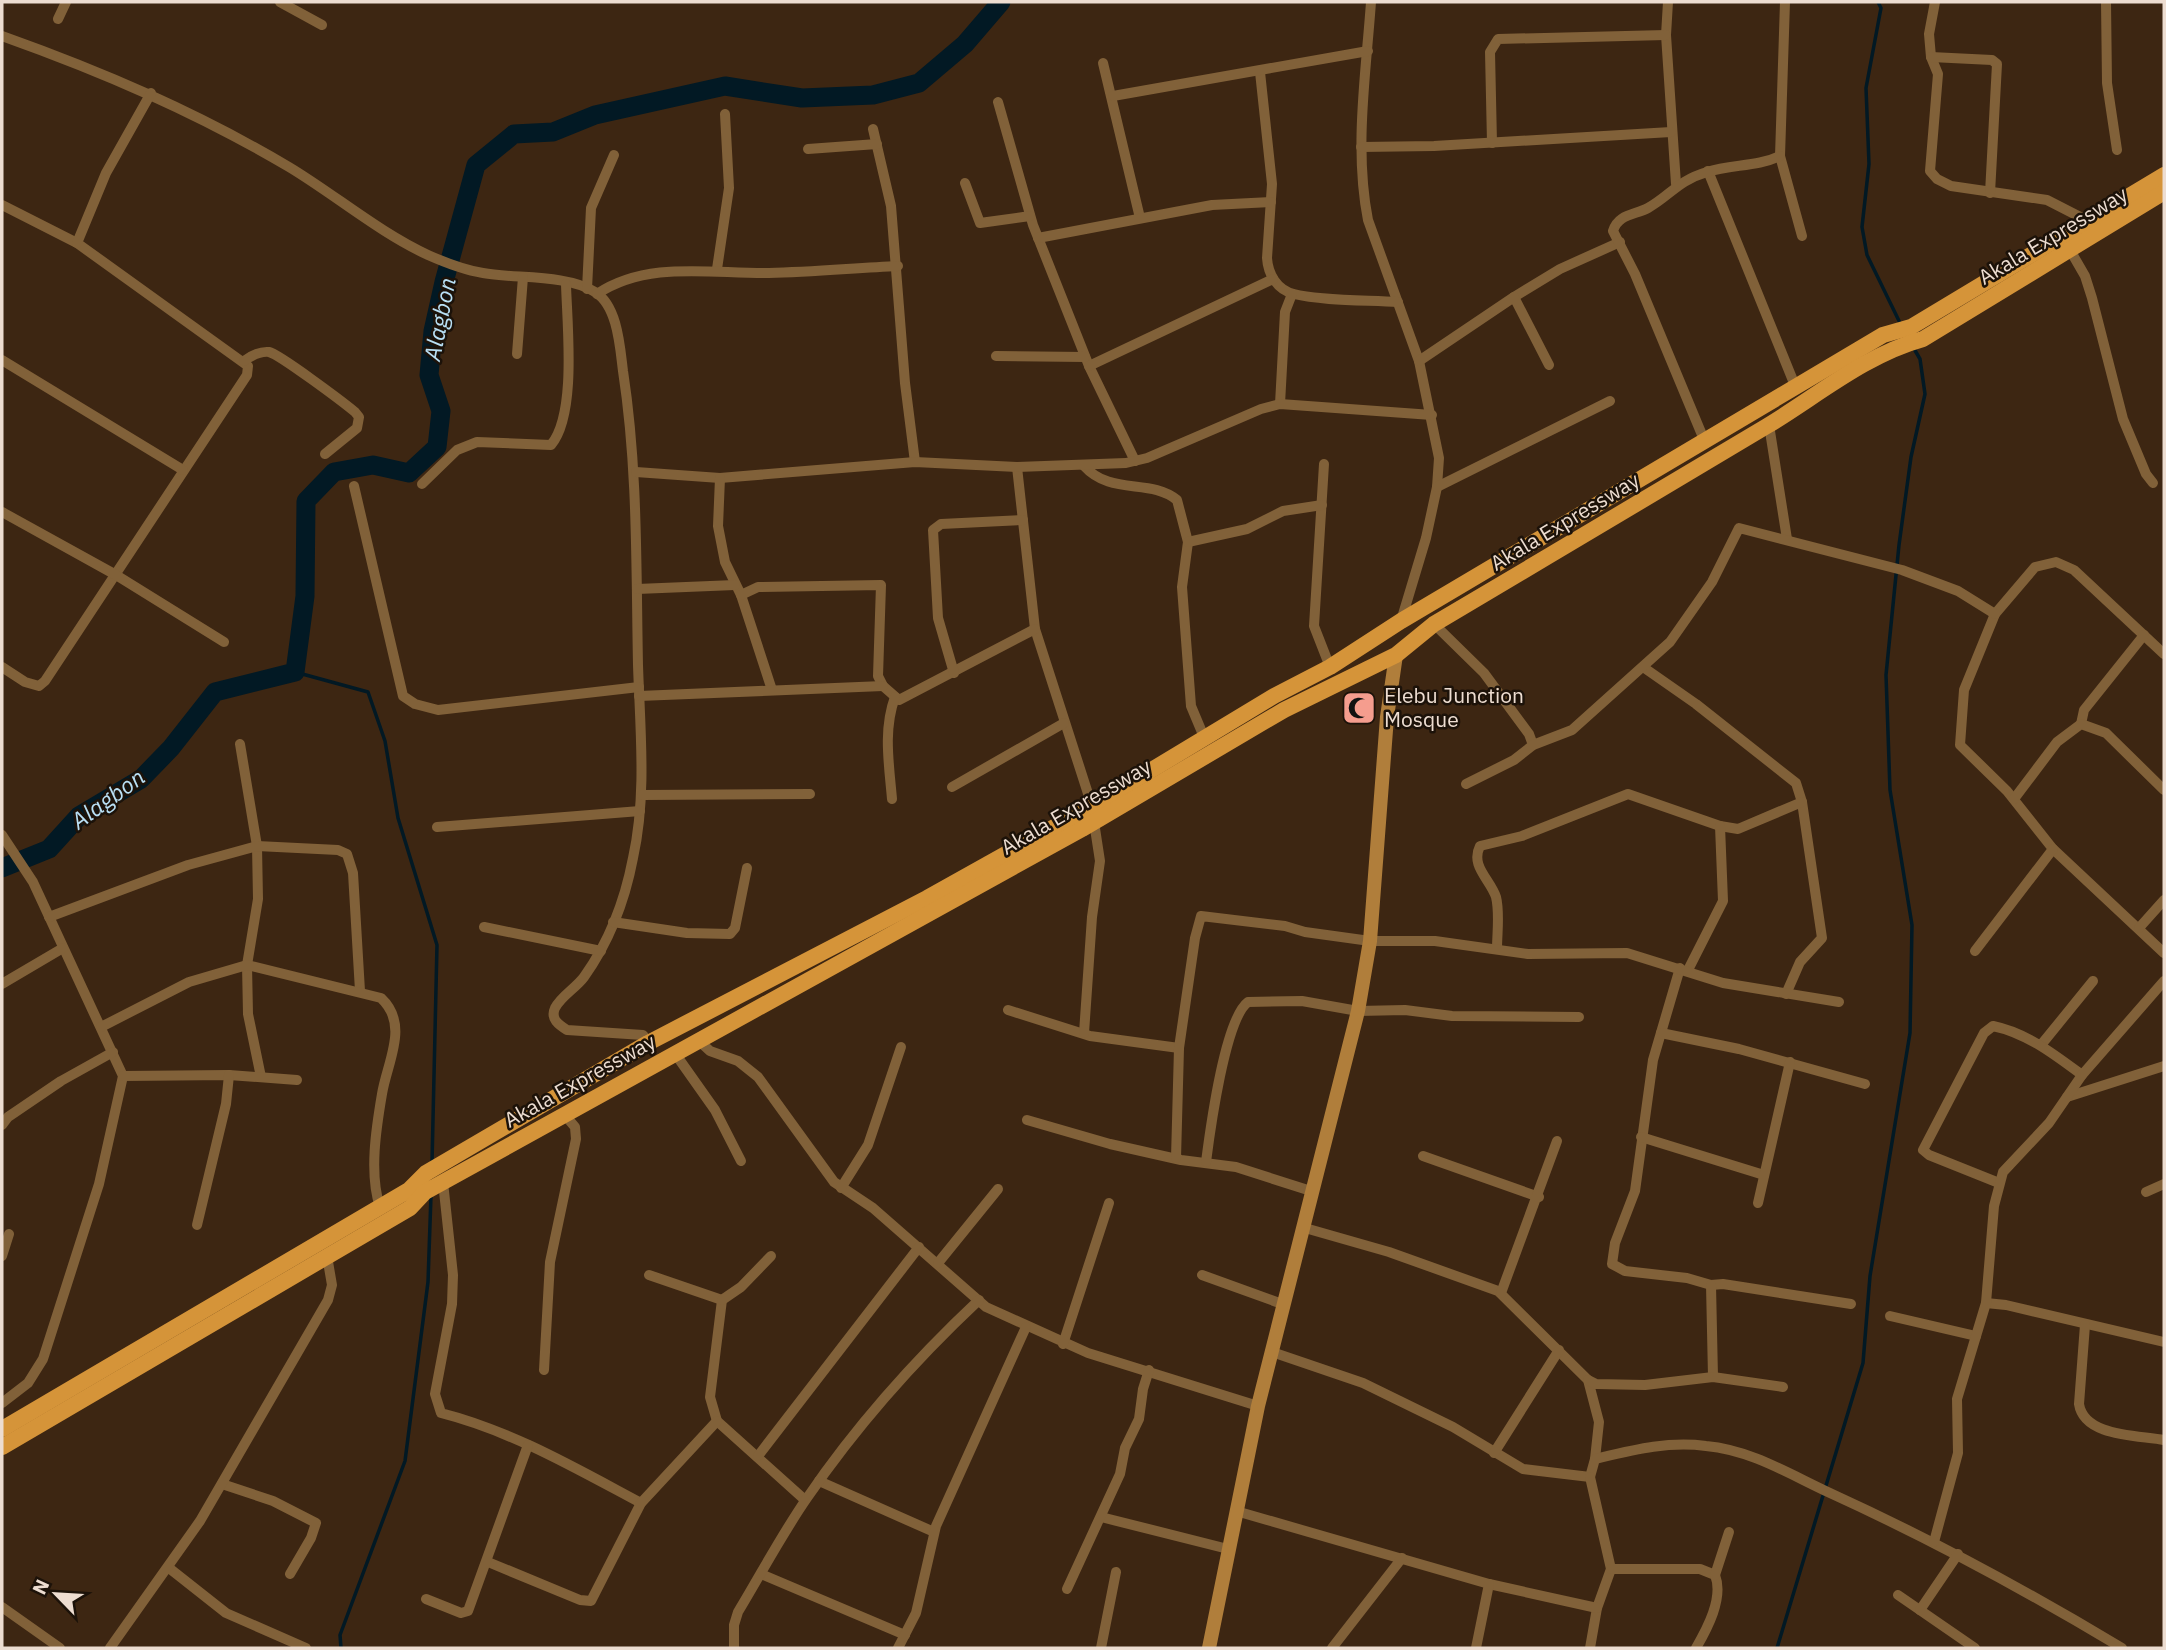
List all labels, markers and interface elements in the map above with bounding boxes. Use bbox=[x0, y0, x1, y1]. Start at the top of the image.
street label: Akala Expressway bbox=[1973, 179, 2133, 291]
water label: Alagbon bbox=[416, 275, 462, 364]
street label: Akala Expressway bbox=[1485, 465, 1645, 577]
place label: Elebu Junction Mosque bbox=[1384, 681, 1524, 733]
mosque icon: Elebu Junction Mosque bbox=[1340, 689, 1378, 727]
street label: Akala Expressway bbox=[995, 751, 1156, 861]
water label: Alagbon bbox=[64, 761, 150, 836]
street label: Akala Expressway bbox=[499, 1027, 661, 1133]
north arrow bbox=[21, 1559, 91, 1629]
text: N bbox=[27, 1576, 54, 1598]

